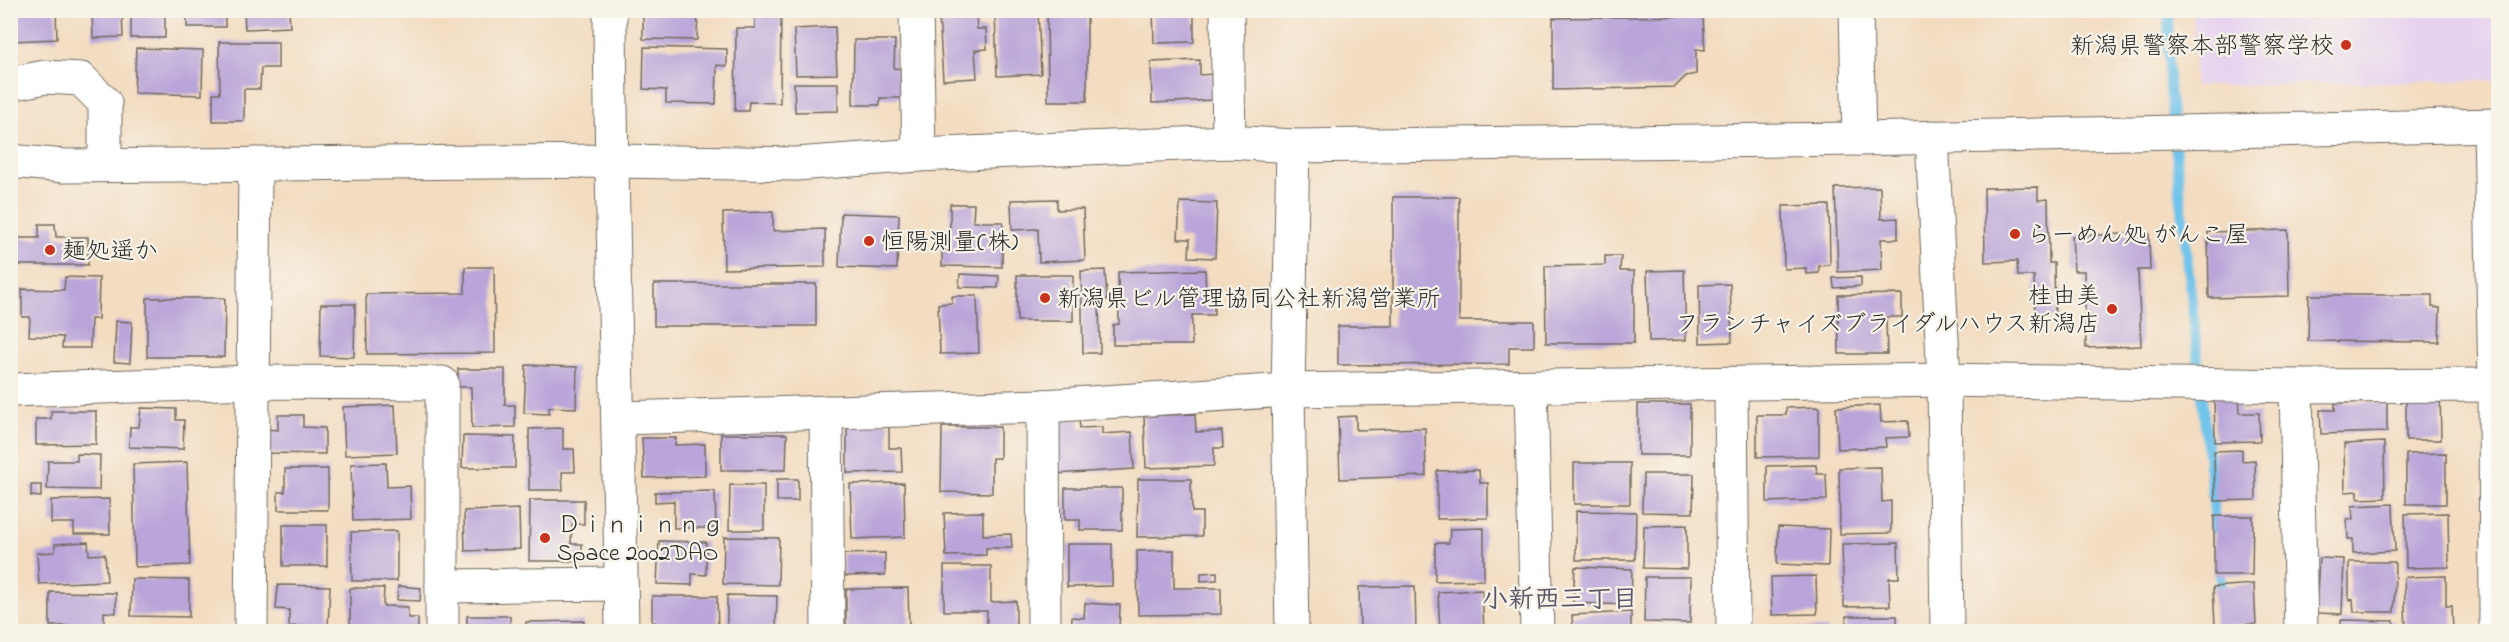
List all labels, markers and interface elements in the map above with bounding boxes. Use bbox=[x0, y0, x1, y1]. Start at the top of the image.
place label: 新潟県警察本部警察学校 bbox=[2070, 30, 2334, 65]
marker: 新潟県警察本部警察学校 bbox=[2339, 38, 2353, 52]
place label: らーめん処 がんこ屋 bbox=[2027, 219, 2249, 254]
place label: 恒陽測量(株) bbox=[881, 226, 1018, 261]
marker: らーめん処 がんこ屋 bbox=[2008, 227, 2022, 241]
marker: 恒陽測量(株) bbox=[862, 234, 876, 248]
place label: 麺処遥か bbox=[62, 235, 158, 270]
marker: 麺処遥か bbox=[43, 243, 57, 257]
place label: 桂由美 フランチャイズブライダルハウス新潟店 bbox=[1675, 280, 2100, 343]
place label: 新潟県ビル管理協同公社新潟営業所 bbox=[1057, 283, 1441, 318]
marker: 新潟県ビル管理協同公社新潟営業所 bbox=[1038, 291, 1052, 305]
marker: 桂由美 フランチャイズブライダルハウス新潟店 bbox=[2105, 302, 2119, 316]
place label: Ｄｉｎｉｎｎｇ Space 2002DAO bbox=[557, 509, 725, 572]
marker: Ｄｉｎｉｎｎｇ Space 2002DAO bbox=[538, 531, 552, 545]
district label: 小新西三丁目 bbox=[1482, 582, 1638, 620]

